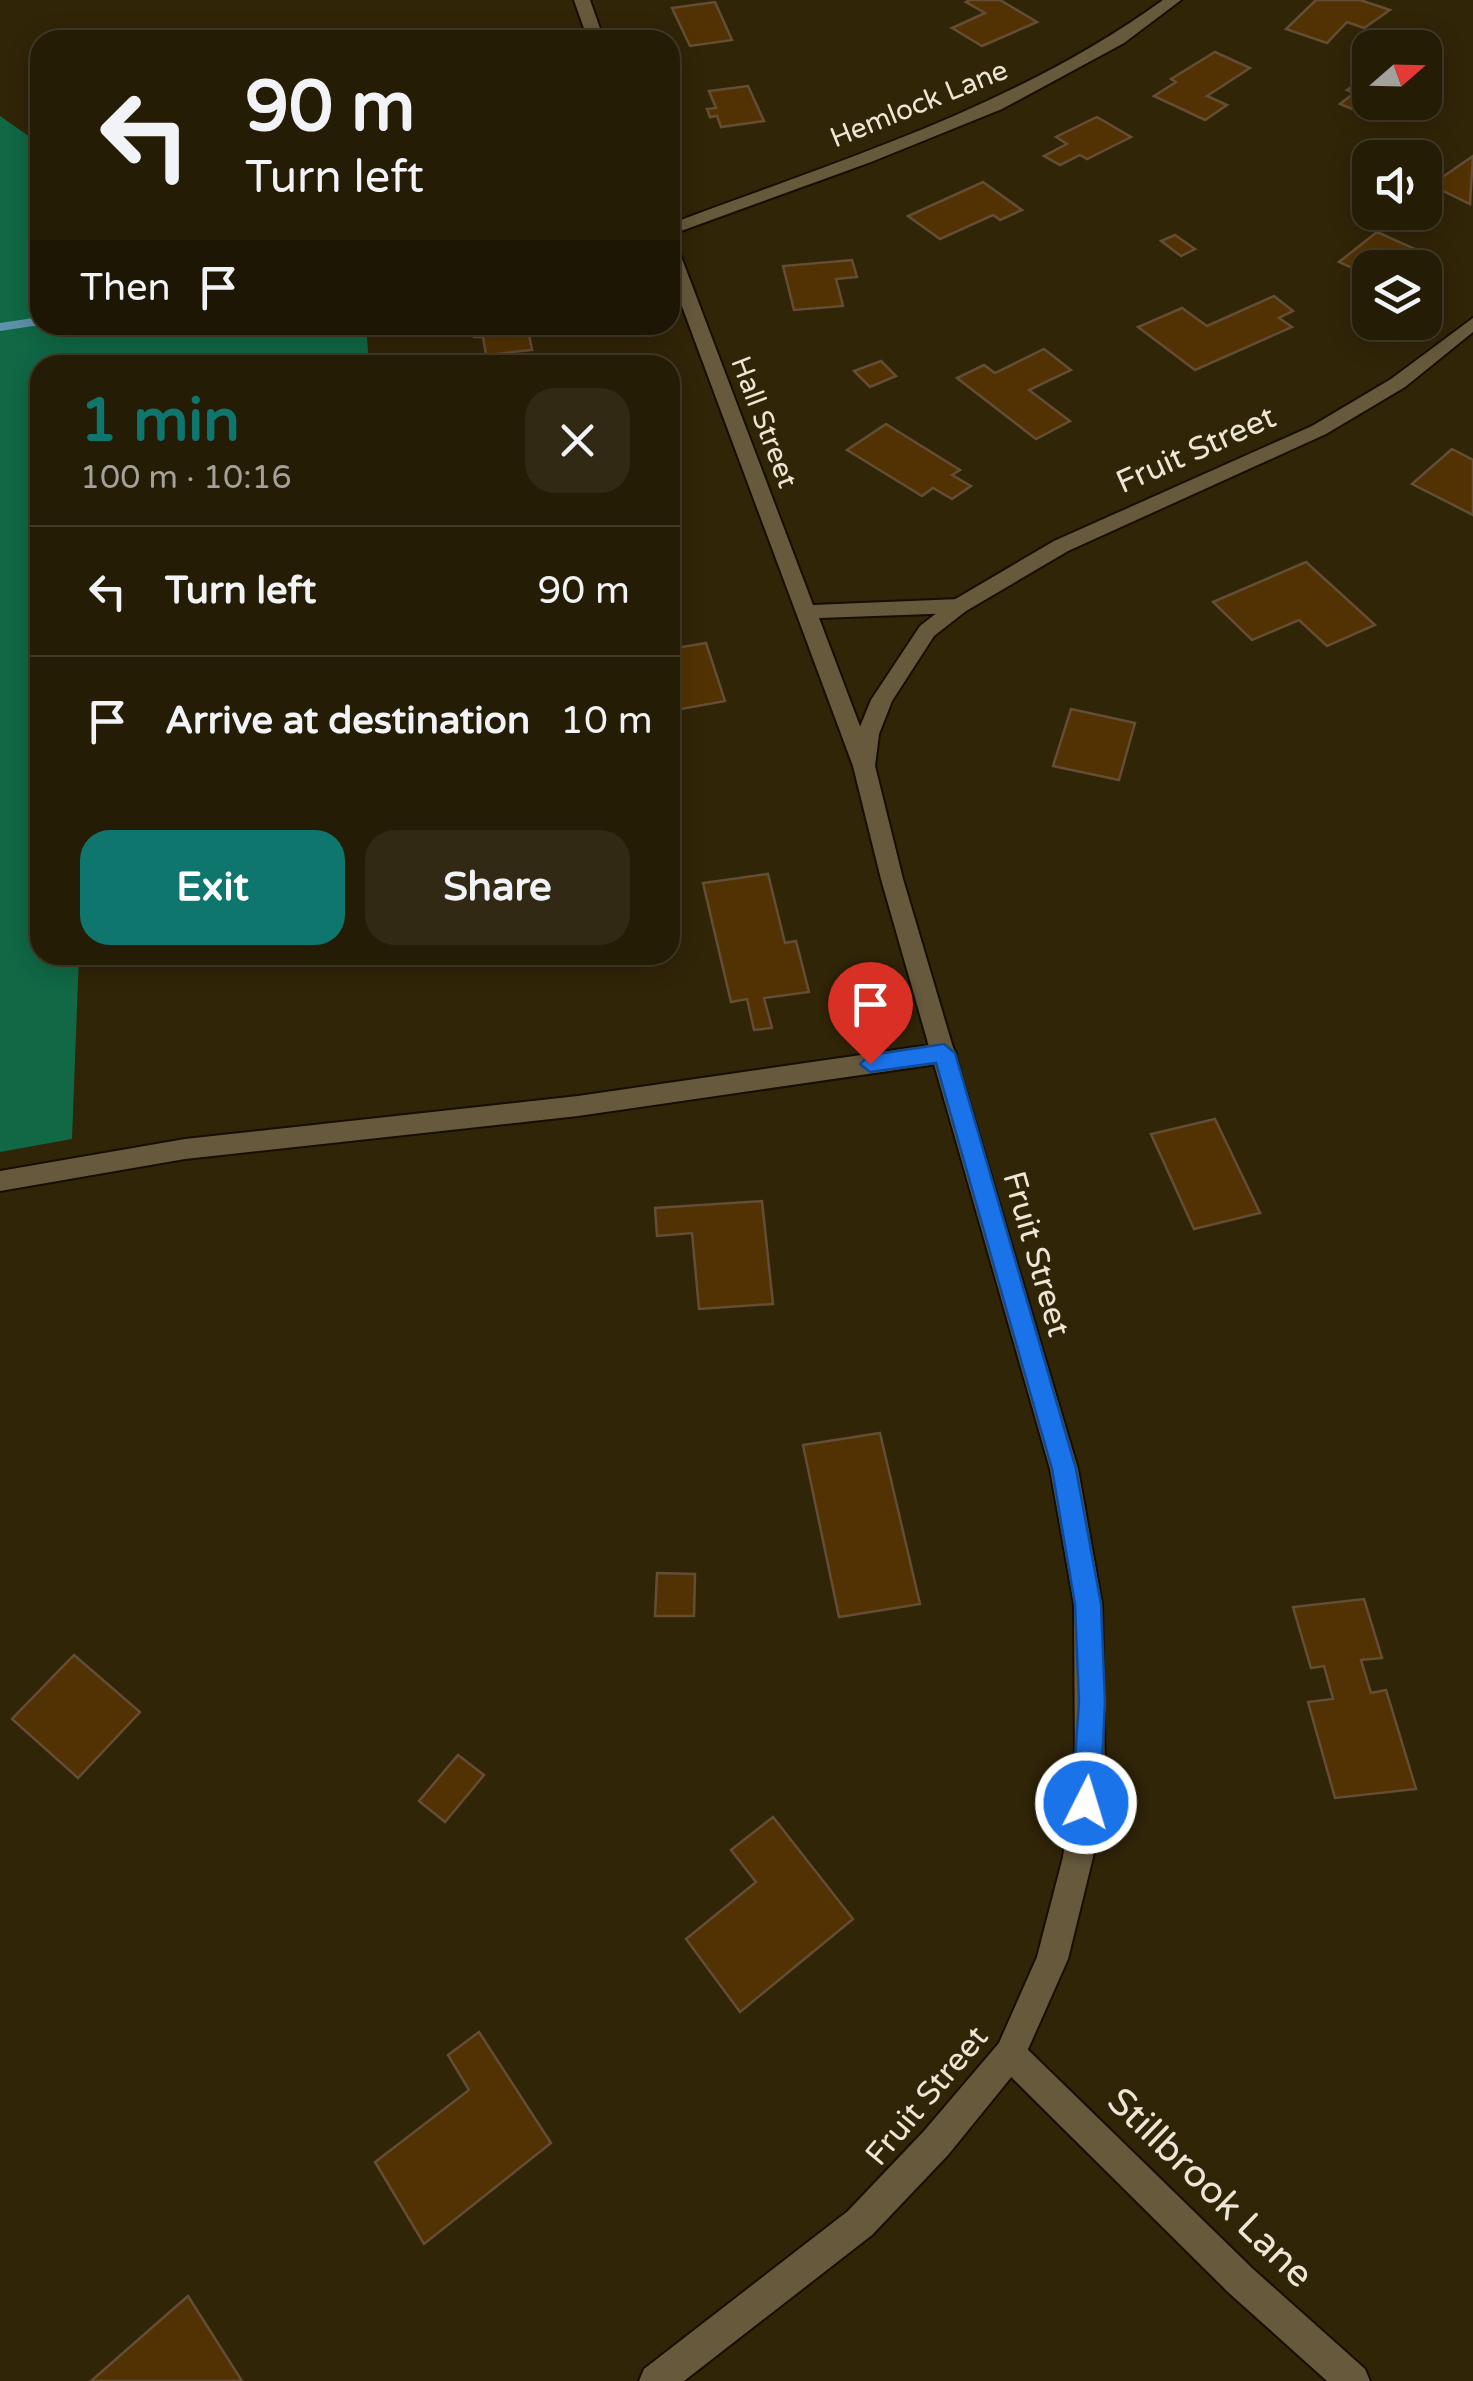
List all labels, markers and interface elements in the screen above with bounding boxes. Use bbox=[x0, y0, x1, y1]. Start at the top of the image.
north arrow bbox=[1352, 30, 1442, 120]
map controls bbox=[1352, 30, 1442, 340]
street label: Hemlock Lane bbox=[825, 53, 1013, 155]
text: 90 m bbox=[245, 66, 415, 150]
icon: left bbox=[80, 70, 210, 200]
button: sound bbox=[1352, 140, 1442, 230]
text: Turn left bbox=[245, 151, 424, 205]
button: layers bbox=[1352, 250, 1442, 340]
icon: arrive bbox=[191, 260, 246, 315]
text: Then bbox=[80, 265, 171, 311]
street label: Hall Street bbox=[723, 351, 805, 493]
text: 1 min bbox=[80, 385, 240, 457]
button: close bbox=[525, 388, 630, 493]
street label: Fruit Street bbox=[1110, 398, 1282, 502]
text: 100 m · 10:16 bbox=[80, 459, 292, 497]
icon: left bbox=[80, 564, 135, 619]
text: Turn left bbox=[165, 568, 316, 614]
text: 90 m bbox=[538, 568, 630, 614]
icon: arrive bbox=[80, 694, 135, 749]
text: Arrive at destination bbox=[165, 698, 530, 744]
text: 10 m bbox=[560, 698, 653, 744]
button: Exit bbox=[80, 830, 345, 945]
button: Share bbox=[365, 830, 630, 945]
pin bbox=[828, 962, 913, 1065]
icon: arrive bbox=[843, 977, 898, 1032]
street label: Fruit Street bbox=[994, 1167, 1078, 1341]
position arrow bbox=[1034, 1751, 1138, 1855]
street label: Fruit Street bbox=[858, 2019, 996, 2173]
street label: Stillbrook Lane bbox=[1098, 2078, 1322, 2298]

